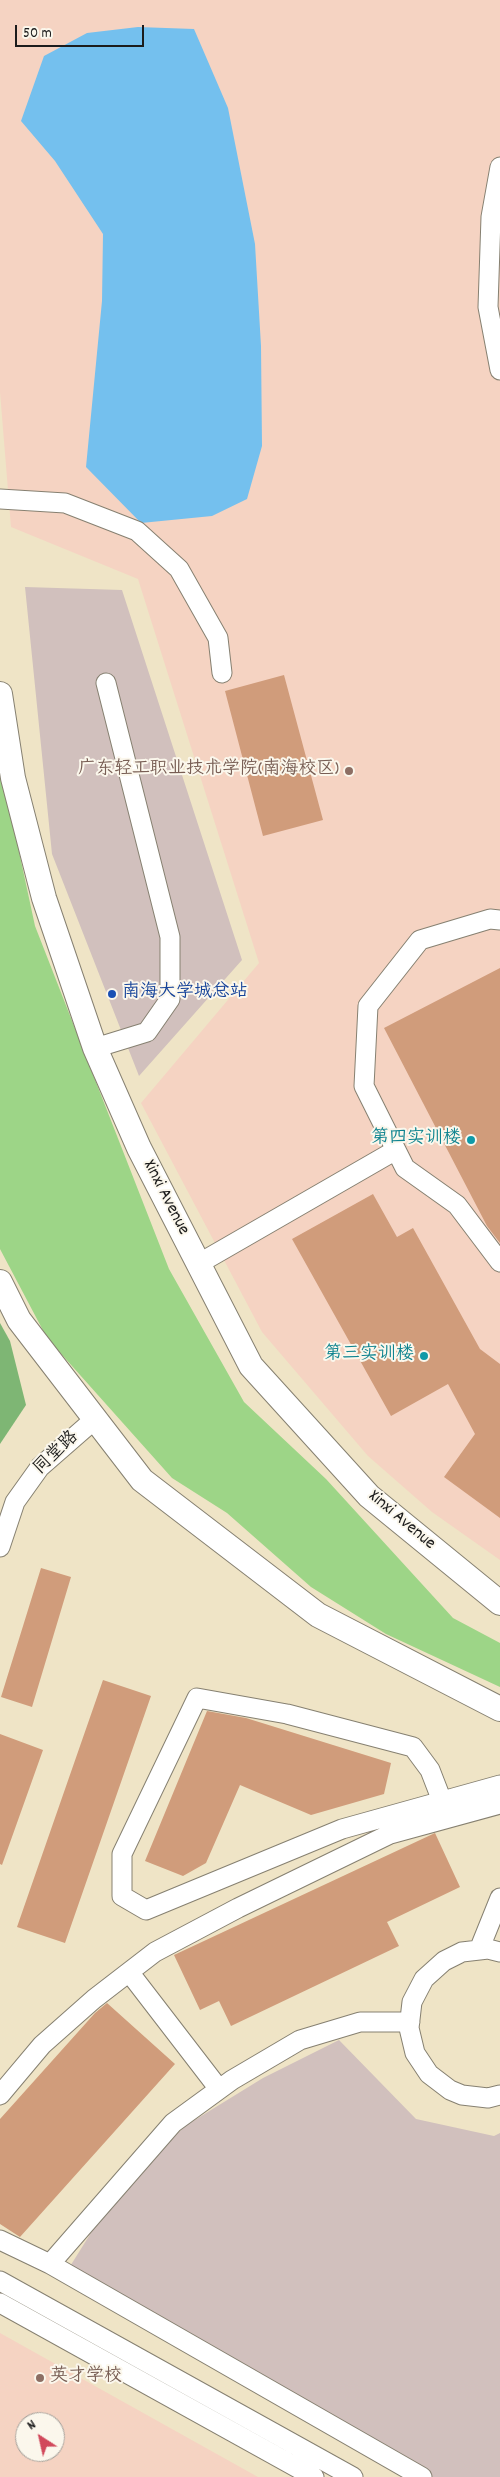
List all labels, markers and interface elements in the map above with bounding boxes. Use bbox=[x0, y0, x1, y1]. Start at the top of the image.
scale bar bbox=[18, 15, 146, 47]
text: 50 m bbox=[23, 23, 52, 45]
place label: 广东轻工职业技术学院(南海校区) bbox=[78, 760, 339, 782]
marker: 广东轻工职业技术学院(南海校区) bbox=[343, 765, 355, 777]
place label: 南海大学城总站 bbox=[122, 983, 248, 1005]
marker: 南海大学城总站 bbox=[106, 988, 118, 1000]
place label: 第四实训楼 bbox=[371, 1129, 461, 1151]
marker: 第四实训楼 bbox=[465, 1134, 477, 1146]
street label: Xinxi Avenue bbox=[137, 1157, 193, 1239]
place label: 第三实训楼 bbox=[324, 1345, 414, 1367]
marker: 第三实训楼 bbox=[418, 1350, 430, 1362]
street label: 同堂路 bbox=[30, 1427, 84, 1481]
street label: Xinxi Avenue bbox=[363, 1487, 439, 1555]
place label: 英才学校 bbox=[50, 2367, 122, 2389]
marker: 英才学校 bbox=[34, 2372, 46, 2384]
north arrow bbox=[15, 2412, 65, 2462]
text: N bbox=[23, 2415, 41, 2436]

